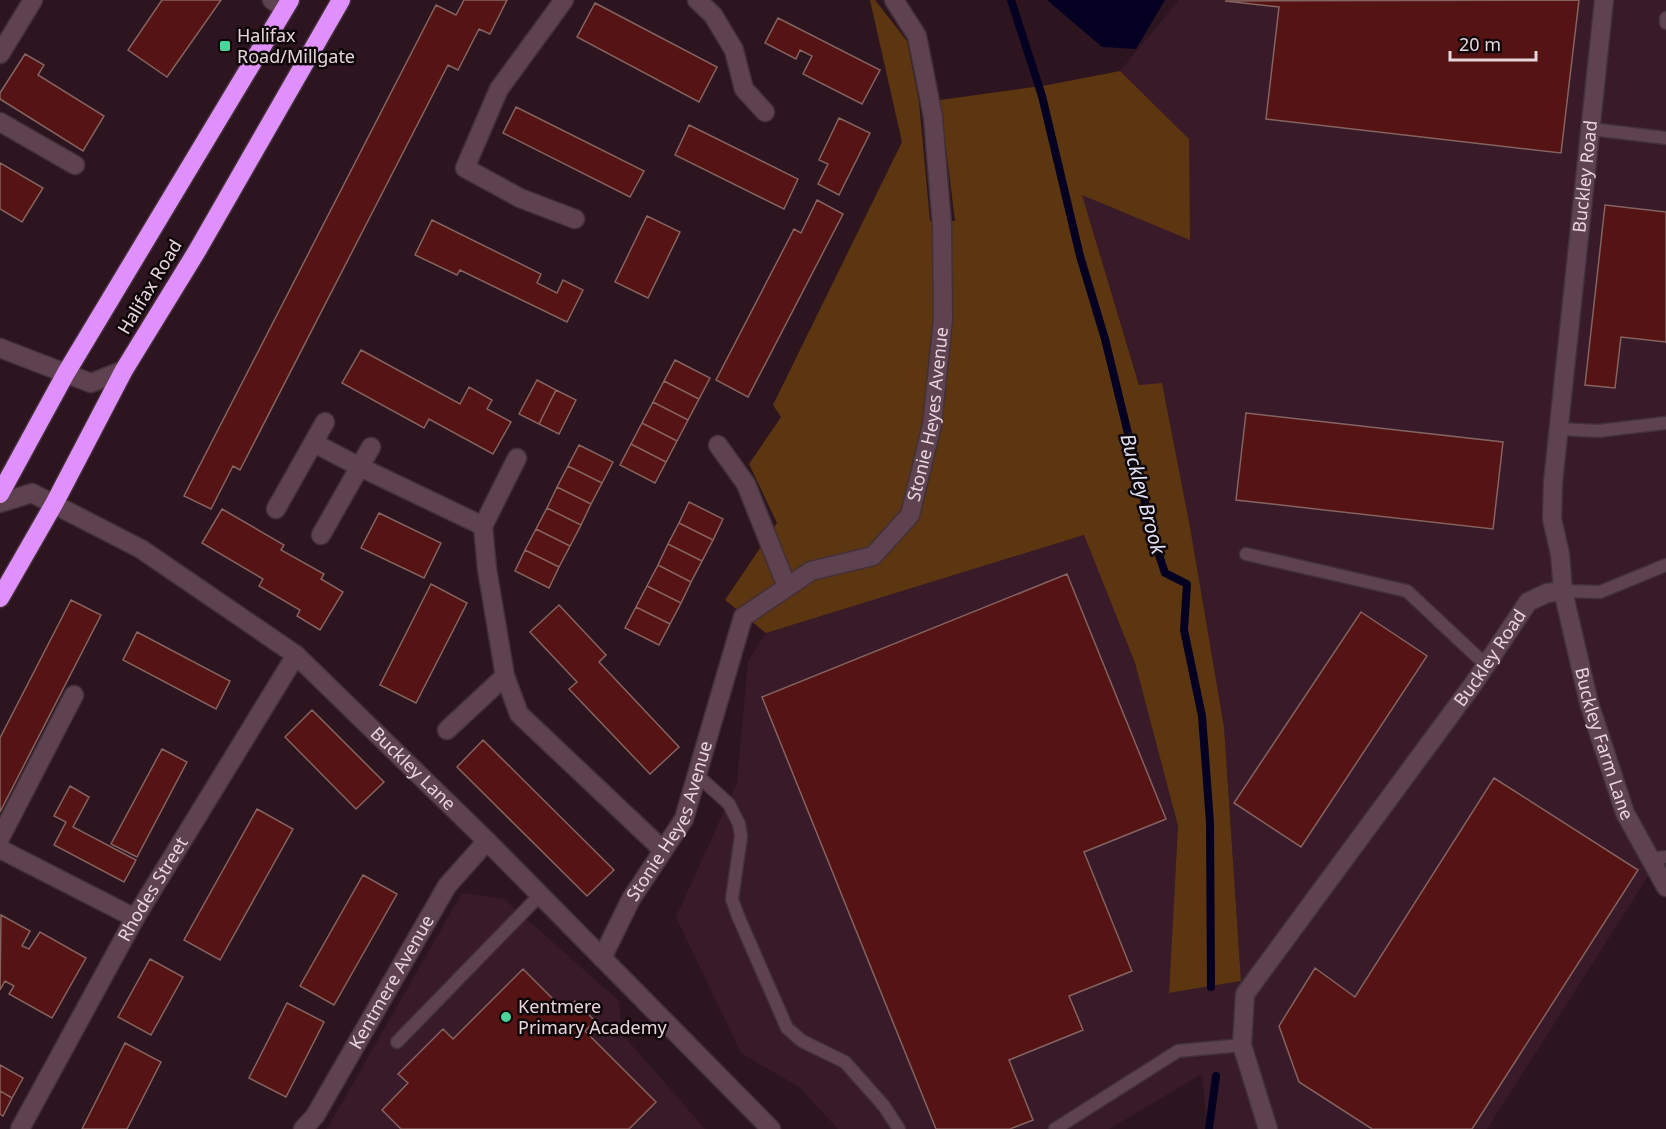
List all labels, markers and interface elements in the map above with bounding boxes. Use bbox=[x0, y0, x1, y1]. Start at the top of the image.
place label: Halifax Road/Millgate bbox=[237, 23, 355, 68]
scale bar bbox=[1450, 24, 1536, 62]
text: 20 m bbox=[1459, 32, 1501, 56]
marker: Halifax Road/Millgate bbox=[218, 39, 232, 53]
street label: Buckley Road bbox=[1566, 119, 1602, 234]
street label: Halifax Road bbox=[111, 235, 187, 338]
street label: Stonie Heyes Avenue bbox=[901, 326, 953, 504]
water label: Buckley Brook bbox=[1114, 431, 1173, 558]
street label: Buckley Road bbox=[1448, 604, 1531, 711]
street label: Buckley Farm Lane bbox=[1570, 665, 1640, 824]
street label: Buckley Lane bbox=[366, 721, 461, 815]
street label: Stonie Heyes Avenue bbox=[620, 738, 717, 905]
street label: Rhodes Street bbox=[111, 832, 193, 946]
street label: Kentmere Avenue bbox=[343, 910, 439, 1053]
place label: Kentmere Primary Academy bbox=[518, 994, 667, 1039]
marker: Kentmere Primary Academy bbox=[499, 1010, 513, 1024]

